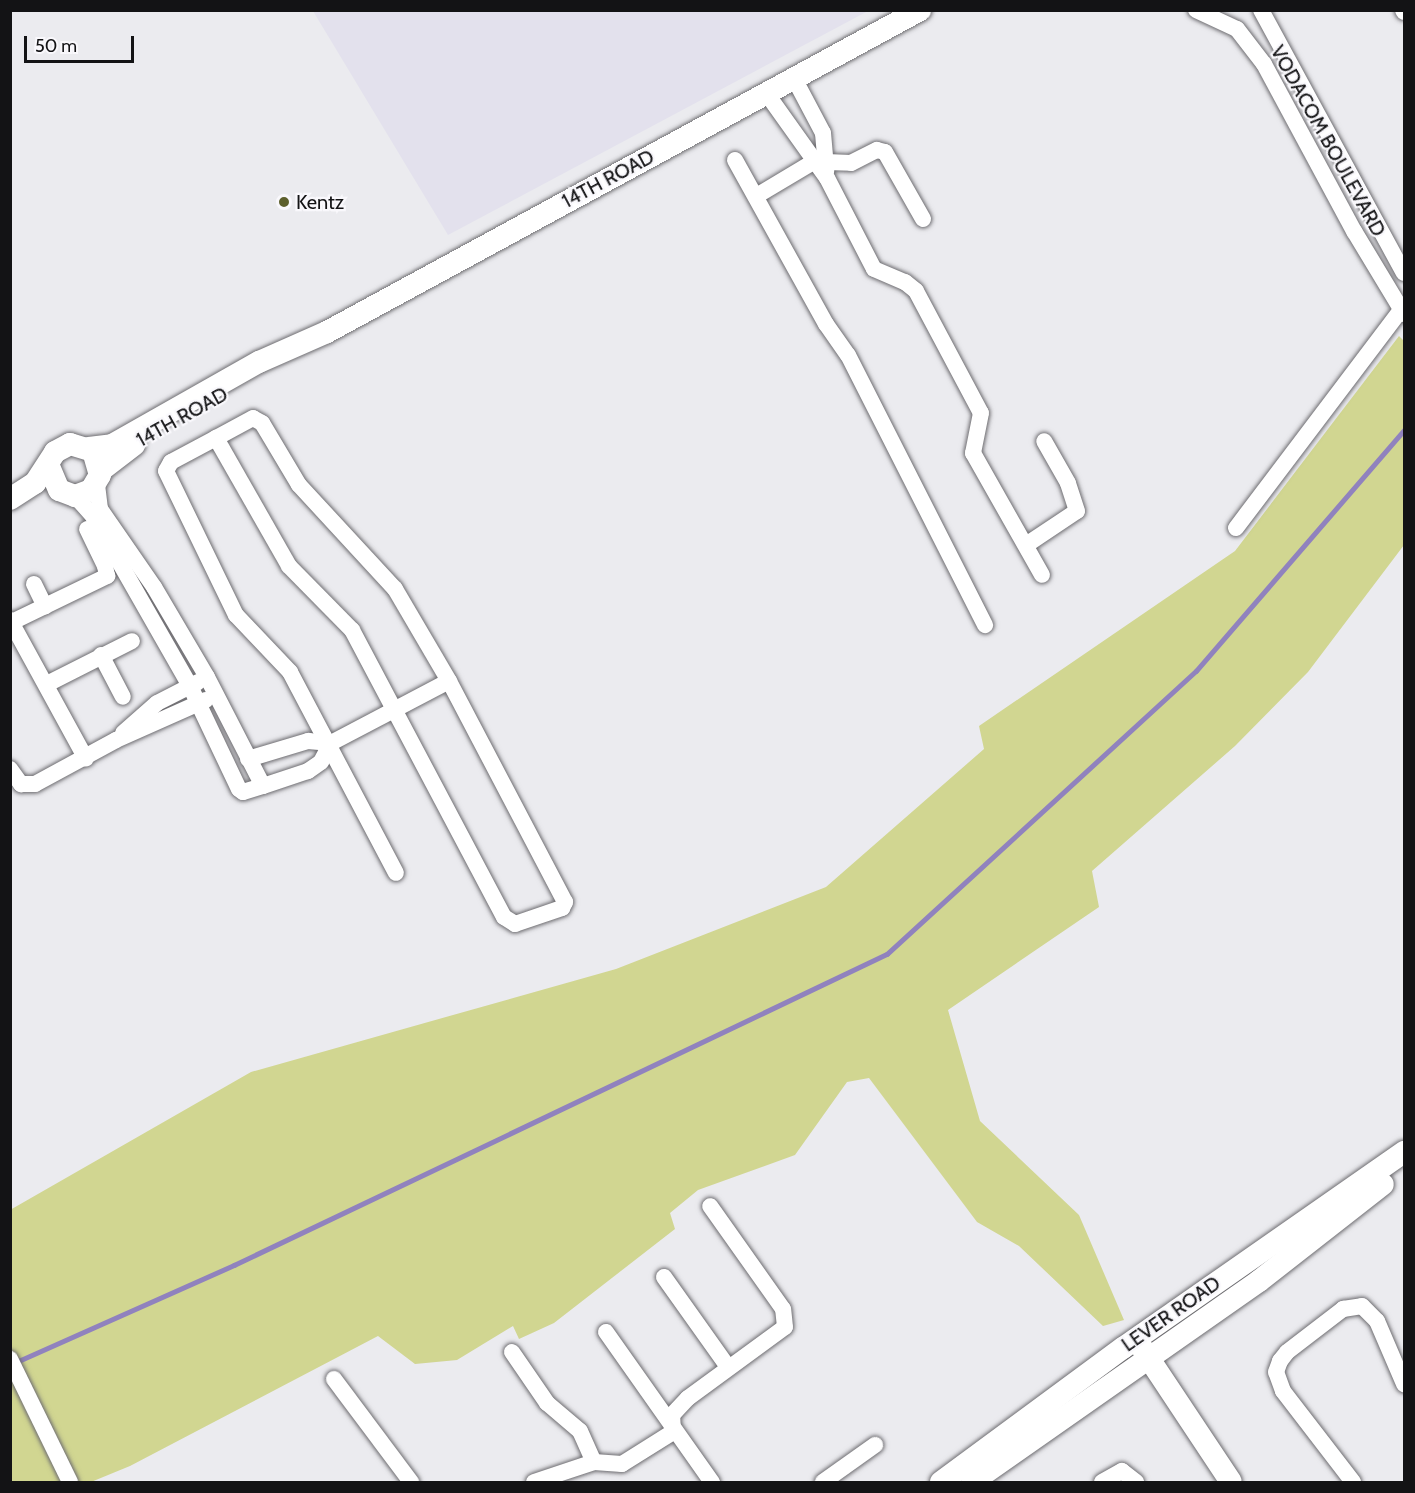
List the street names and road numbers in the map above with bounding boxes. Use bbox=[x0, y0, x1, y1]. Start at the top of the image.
street label: VODACOM BOULEVARD bbox=[1265, 41, 1391, 241]
street label: 14TH ROAD bbox=[558, 145, 658, 213]
street label: 14TH ROAD bbox=[132, 382, 232, 452]
street label: LEVER ROAD bbox=[1117, 1271, 1225, 1357]

